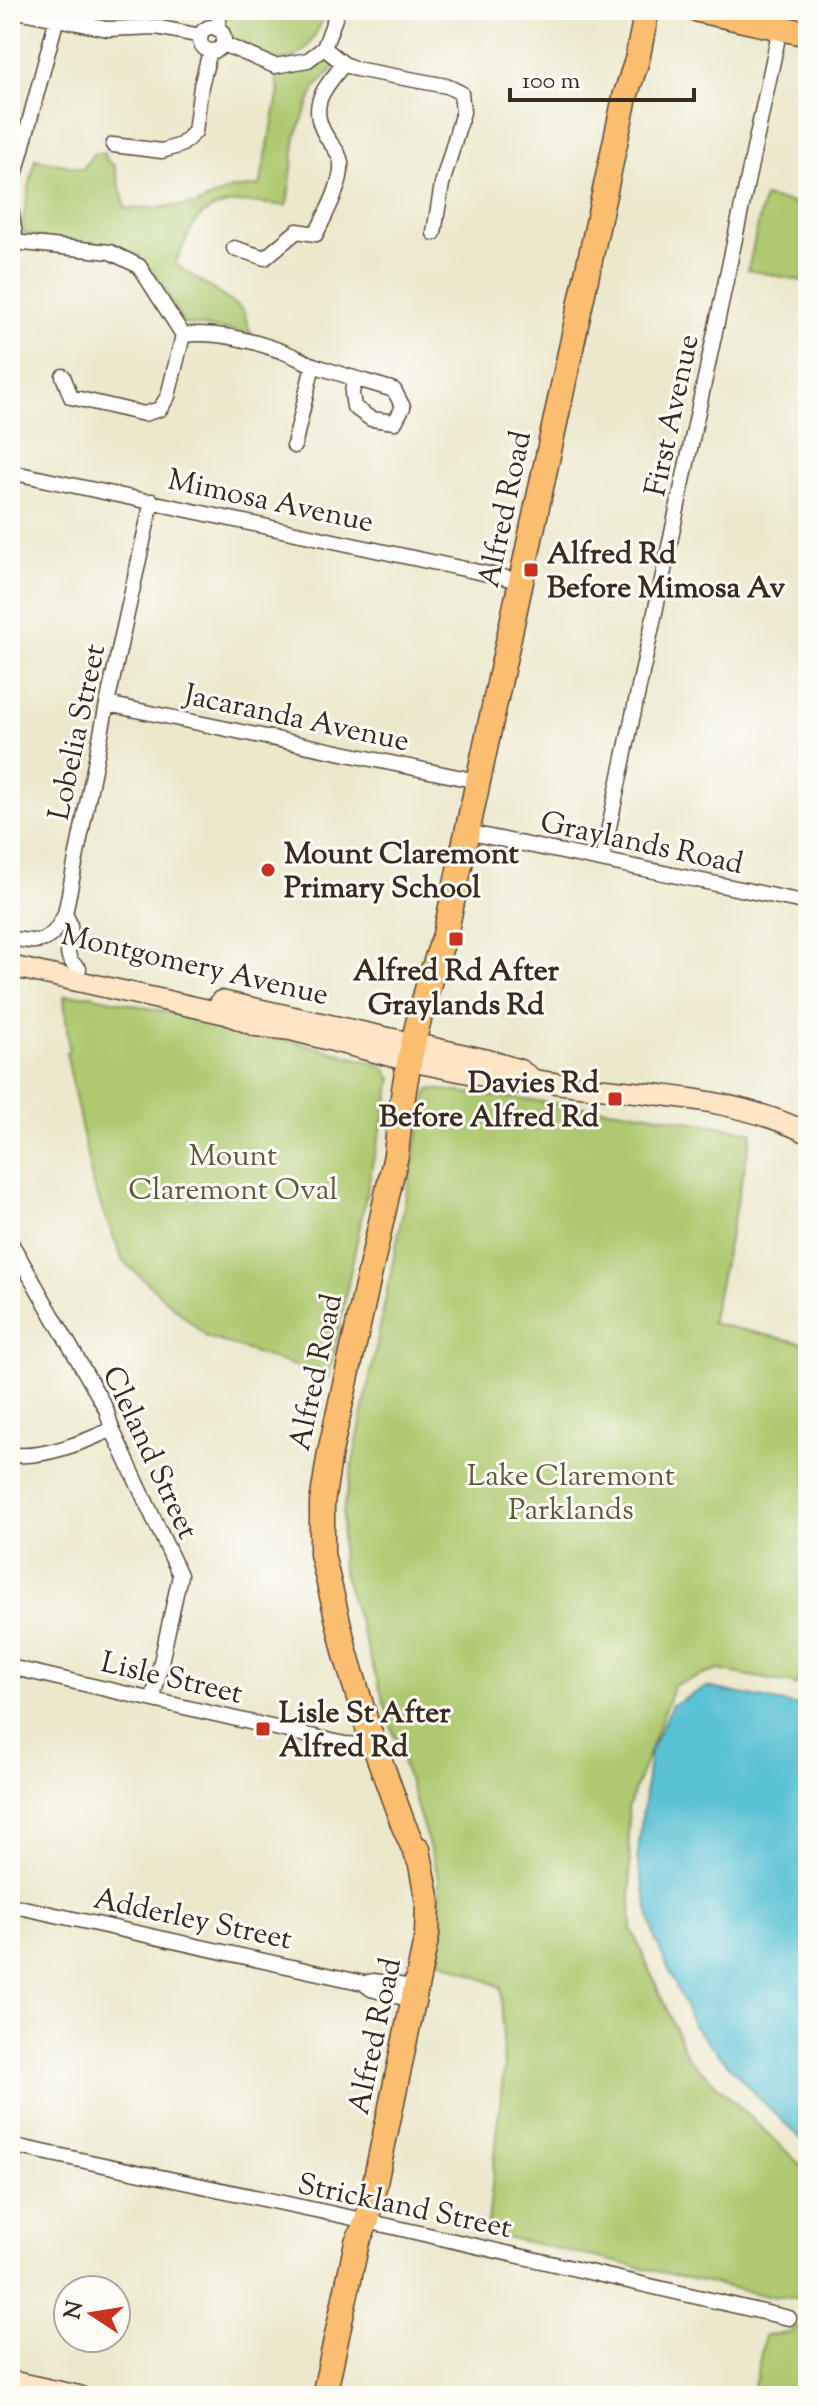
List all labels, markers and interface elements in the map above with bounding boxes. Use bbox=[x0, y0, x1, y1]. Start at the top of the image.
scale bar bbox=[510, 52, 694, 102]
text: 100 m bbox=[522, 65, 580, 99]
street label: First Avenue bbox=[635, 331, 712, 500]
street label: Alfred Road bbox=[469, 427, 544, 592]
street label: Mimosa Avenue bbox=[164, 460, 377, 545]
place label: Alfred Rd Before Mimosa Av bbox=[547, 534, 785, 611]
marker: Alfred Rd Before Mimosa Av bbox=[522, 561, 540, 579]
street label: Lobelia Street bbox=[39, 640, 118, 825]
street label: Jacaranda Avenue bbox=[178, 674, 413, 764]
street label: Graylands Road bbox=[536, 802, 747, 887]
place label: Mount Claremont Primary School bbox=[284, 834, 519, 911]
marker: Mount Claremont Primary School bbox=[259, 861, 277, 879]
street label: Montgomery Avenue bbox=[56, 915, 332, 1018]
marker: Alfred Rd After Graylands Rd bbox=[447, 930, 465, 948]
place label: Alfred Rd After Graylands Rd bbox=[353, 951, 560, 1028]
place label: Davies Rd Before Alfred Rd bbox=[379, 1063, 599, 1140]
marker: Davies Rd Before Alfred Rd bbox=[606, 1090, 624, 1108]
park label: Mount Claremont Oval bbox=[128, 1136, 338, 1213]
street label: Alfred Road bbox=[280, 1290, 355, 1455]
street label: Cleland Street bbox=[90, 1359, 208, 1547]
park label: Lake Claremont Parklands bbox=[467, 1456, 675, 1533]
street label: Lisle Street bbox=[96, 1642, 247, 1717]
place label: Lisle St After Alfred Rd bbox=[279, 1693, 451, 1770]
marker: Lisle St After Alfred Rd bbox=[254, 1720, 272, 1738]
street label: Adderley Street bbox=[89, 1878, 296, 1962]
street label: Alfred Road bbox=[339, 1954, 414, 2119]
street label: Strickland Street bbox=[293, 2164, 516, 2251]
north arrow bbox=[52, 2274, 132, 2354]
text: N bbox=[58, 2298, 93, 2322]

